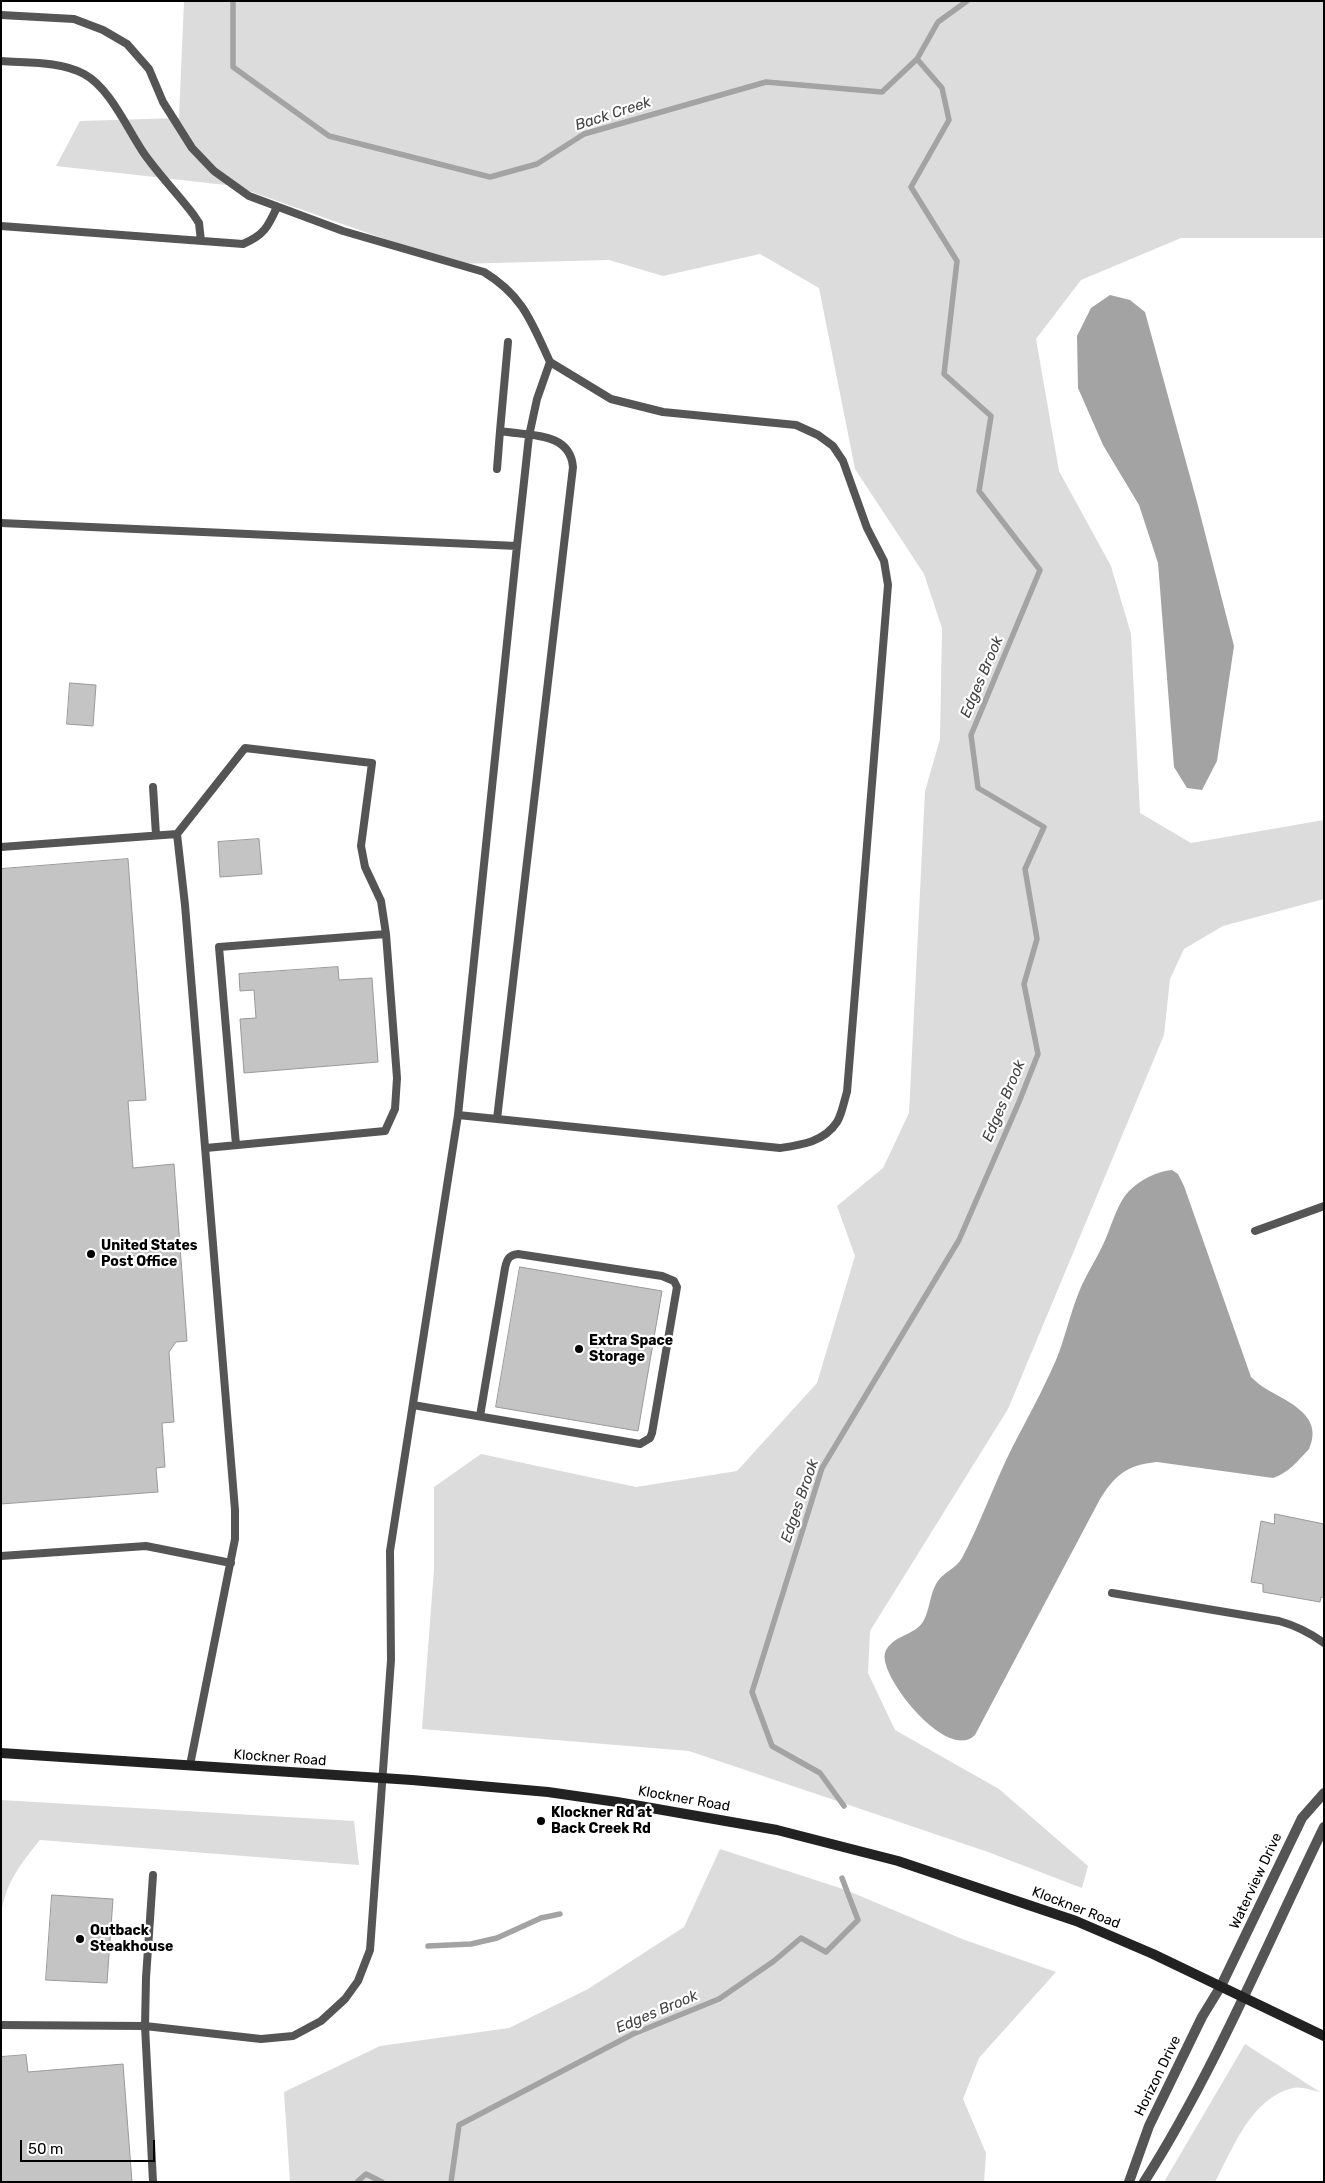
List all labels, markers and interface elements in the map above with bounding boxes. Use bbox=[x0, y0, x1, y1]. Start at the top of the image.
water label: Back Creek bbox=[573, 93, 653, 135]
water label: Edges Brook bbox=[957, 633, 1007, 721]
water label: Edges Brook bbox=[979, 1057, 1029, 1145]
place label: United States Post Office bbox=[101, 1238, 197, 1270]
marker: United States Post Office bbox=[85, 1248, 97, 1260]
place label: Extra Space Storage bbox=[589, 1333, 673, 1365]
marker: Extra Space Storage bbox=[573, 1343, 585, 1355]
water label: Edges Brook bbox=[777, 1457, 823, 1545]
street label: Klockner Road bbox=[233, 1746, 327, 1770]
street label: Klockner Road bbox=[637, 1783, 731, 1815]
place label: Klockner Rd at Back Creek Rd bbox=[551, 1805, 652, 1838]
marker: Klockner Rd at Back Creek Rd bbox=[535, 1815, 547, 1827]
street label: Waterview Drive bbox=[1226, 1830, 1286, 1932]
street label: Klockner Road bbox=[1030, 1883, 1122, 1933]
place label: Outback Steakhouse bbox=[90, 1923, 173, 1955]
marker: Outback Steakhouse bbox=[74, 1933, 86, 1945]
water label: Edges Brook bbox=[613, 1987, 701, 2037]
street label: Horizon Drive bbox=[1131, 2033, 1185, 2119]
scale bar bbox=[22, 2130, 158, 2162]
text: 50 m bbox=[28, 2140, 63, 2158]

